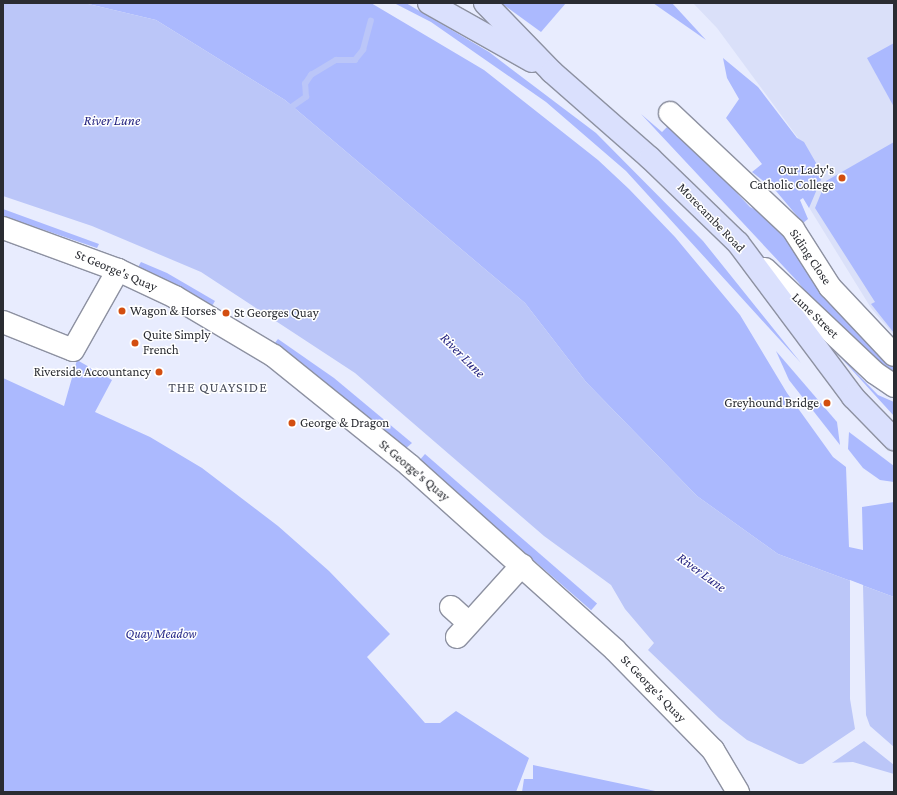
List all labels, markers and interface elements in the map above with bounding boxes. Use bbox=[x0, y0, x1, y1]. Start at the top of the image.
water label: River Lune bbox=[84, 112, 140, 128]
place label: Our Lady's Catholic College bbox=[749, 163, 834, 194]
marker: Our Lady's Catholic College bbox=[837, 173, 847, 183]
street label: Morecambe Road bbox=[674, 180, 748, 256]
street label: Siding Close bbox=[786, 226, 834, 288]
street label: St George's Quay bbox=[73, 247, 159, 295]
street label: Lune Street bbox=[788, 290, 842, 342]
place label: Wagon & Horses bbox=[130, 303, 216, 319]
place label: St Georges Quay bbox=[234, 305, 319, 321]
marker: Wagon & Horses bbox=[117, 306, 127, 316]
marker: St Georges Quay bbox=[221, 308, 231, 318]
place label: Quite Simply French bbox=[143, 328, 211, 359]
water label: River Lune bbox=[437, 329, 489, 381]
marker: Quite Simply French bbox=[130, 338, 140, 348]
place label: Riverside Accountancy bbox=[34, 364, 151, 380]
marker: Riverside Accountancy bbox=[154, 367, 164, 377]
district label: THE QUAYSIDE bbox=[168, 379, 268, 395]
place label: Greyhound Bridge bbox=[724, 395, 819, 411]
marker: Greyhound Bridge bbox=[822, 398, 832, 408]
place label: George & Dragon bbox=[300, 415, 389, 431]
marker: George & Dragon bbox=[287, 418, 297, 428]
street label: St George's Quay bbox=[375, 437, 453, 505]
water label: River Lune bbox=[674, 549, 730, 595]
park label: Quay Meadow bbox=[125, 626, 197, 642]
street label: St George's Quay bbox=[617, 652, 689, 726]

